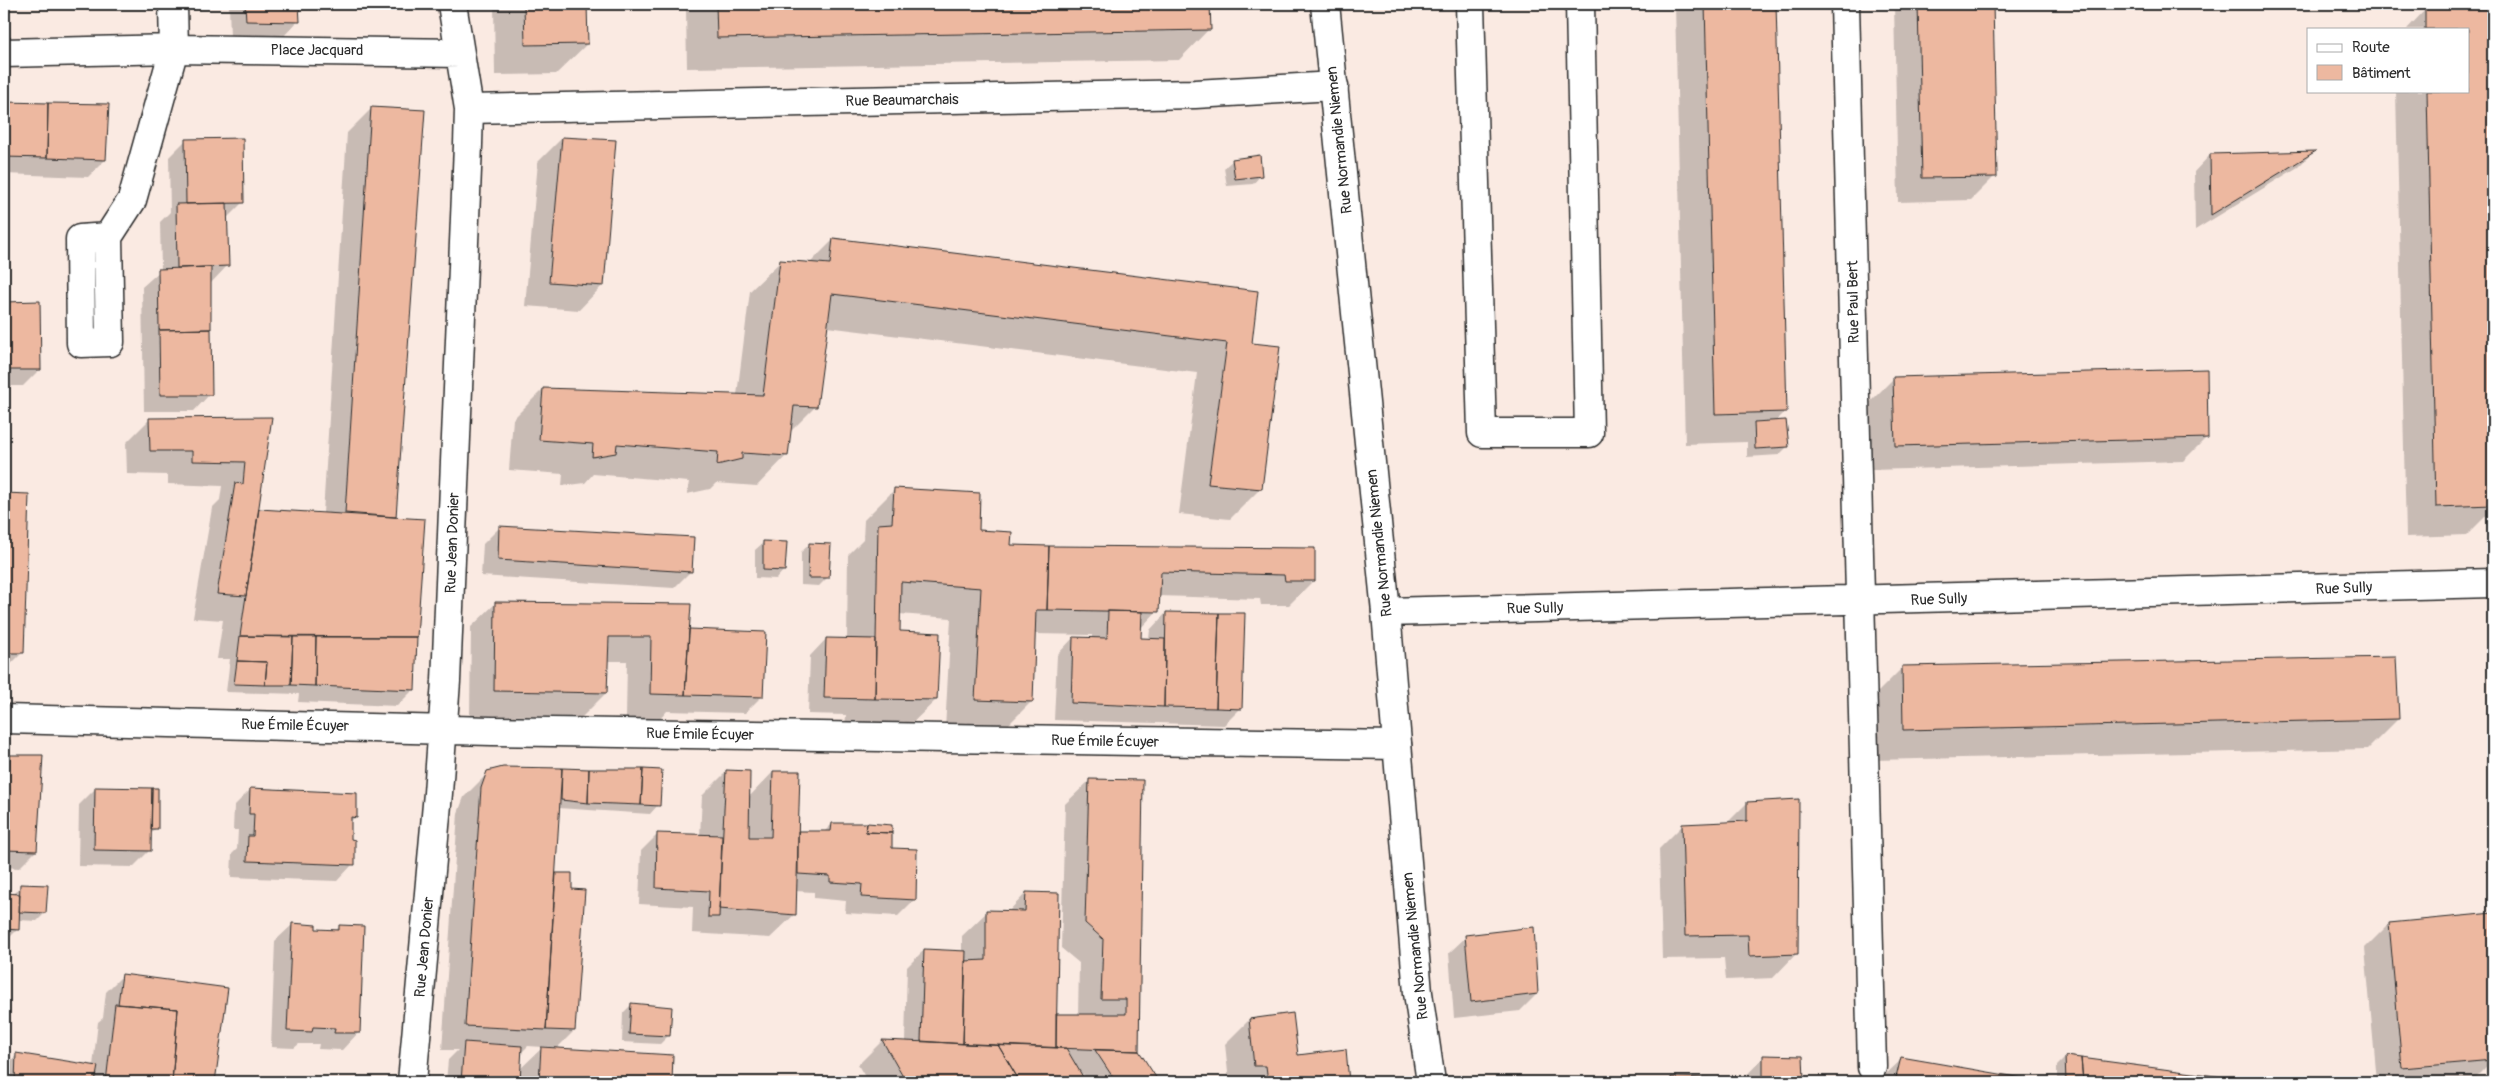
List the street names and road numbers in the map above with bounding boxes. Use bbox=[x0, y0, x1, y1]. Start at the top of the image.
street label: Place Jacquard bbox=[271, 41, 363, 60]
street label: Rue Normandie Niemen bbox=[1322, 65, 1357, 215]
street label: Rue Beaumarchais bbox=[845, 90, 959, 111]
street label: Rue Paul Bert bbox=[1843, 259, 1864, 344]
street label: Rue Normandie Niemen bbox=[1362, 468, 1397, 618]
street label: Rue Jean Donier bbox=[441, 492, 464, 594]
street label: Rue Sully bbox=[2315, 578, 2373, 599]
street label: Rue Sully bbox=[1910, 589, 1968, 610]
street label: Rue Sully bbox=[1506, 598, 1564, 618]
street label: Rue Émile Écuyer bbox=[241, 715, 350, 736]
street label: Rue Émile Écuyer bbox=[646, 724, 755, 745]
street label: Rue Émile Écuyer bbox=[1051, 731, 1160, 752]
street label: Rue Normandie Niemen bbox=[1398, 871, 1433, 1021]
street label: Rue Jean Donier bbox=[411, 895, 438, 998]

